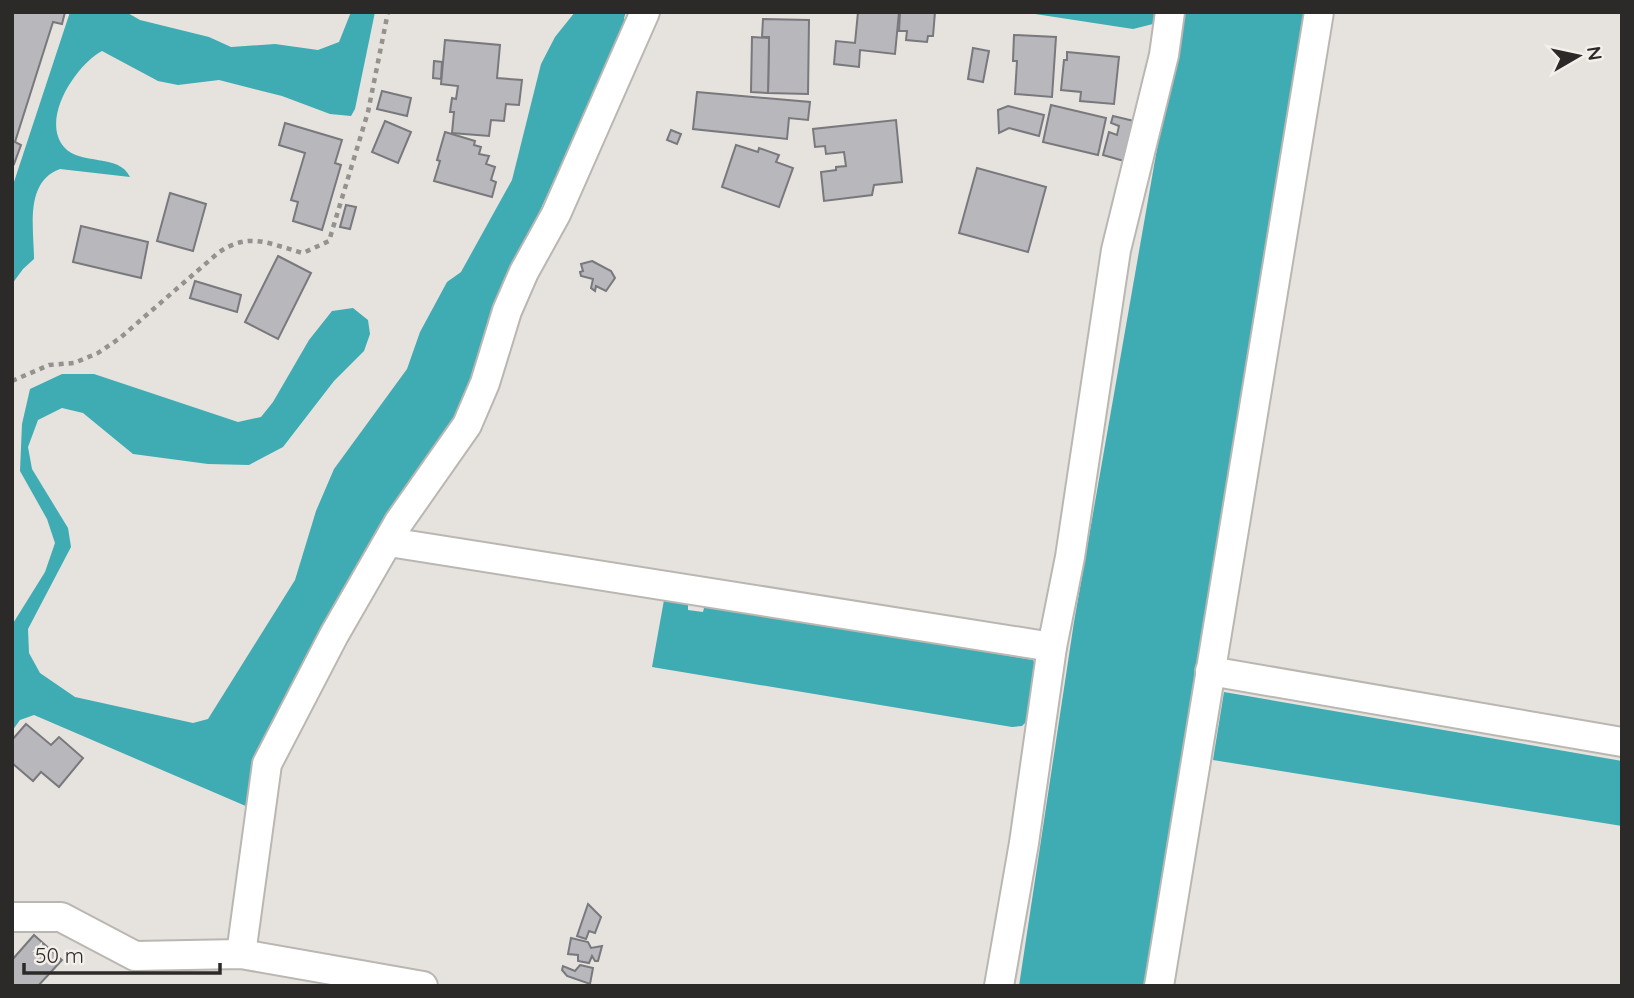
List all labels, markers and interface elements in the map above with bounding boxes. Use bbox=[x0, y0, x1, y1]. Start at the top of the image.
north arrow bbox=[1543, 21, 1613, 91]
text: N bbox=[1582, 45, 1608, 62]
scale bar bbox=[24, 932, 220, 976]
text: 50 m bbox=[35, 942, 84, 968]

